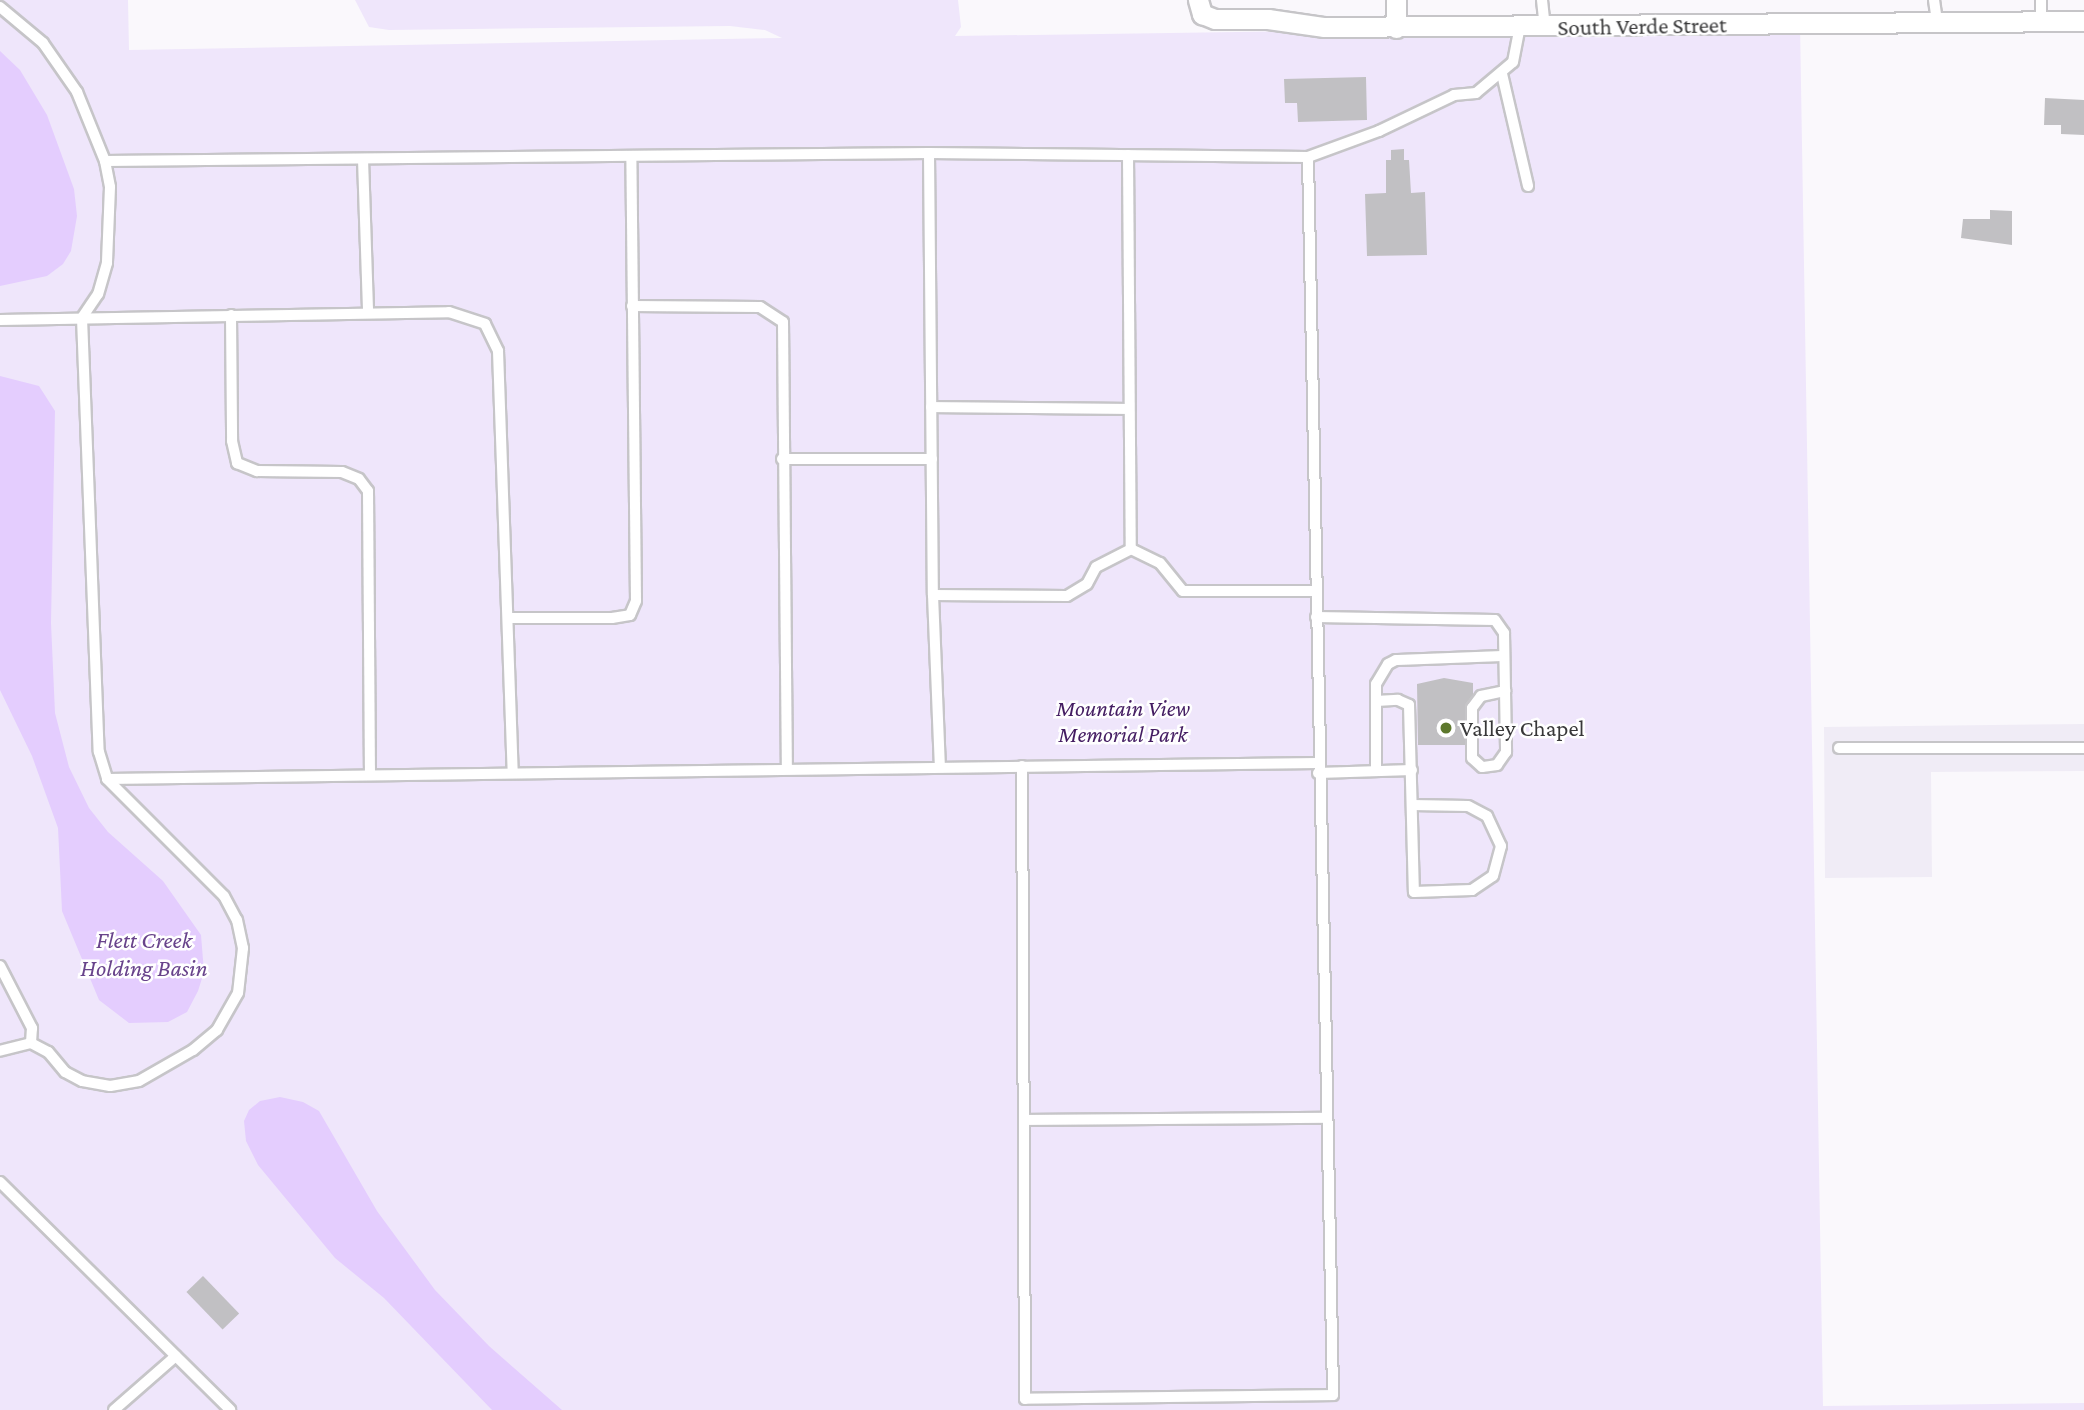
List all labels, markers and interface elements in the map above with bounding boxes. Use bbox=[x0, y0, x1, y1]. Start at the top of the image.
street label: South Verde Street bbox=[1557, 11, 1727, 41]
park label: Mountain View Memorial Park bbox=[1056, 694, 1190, 748]
place label: Valley Chapel bbox=[1460, 714, 1585, 742]
marker: Valley Chapel bbox=[1438, 720, 1454, 736]
water label: Flett Creek Holding Basin bbox=[80, 926, 208, 982]

